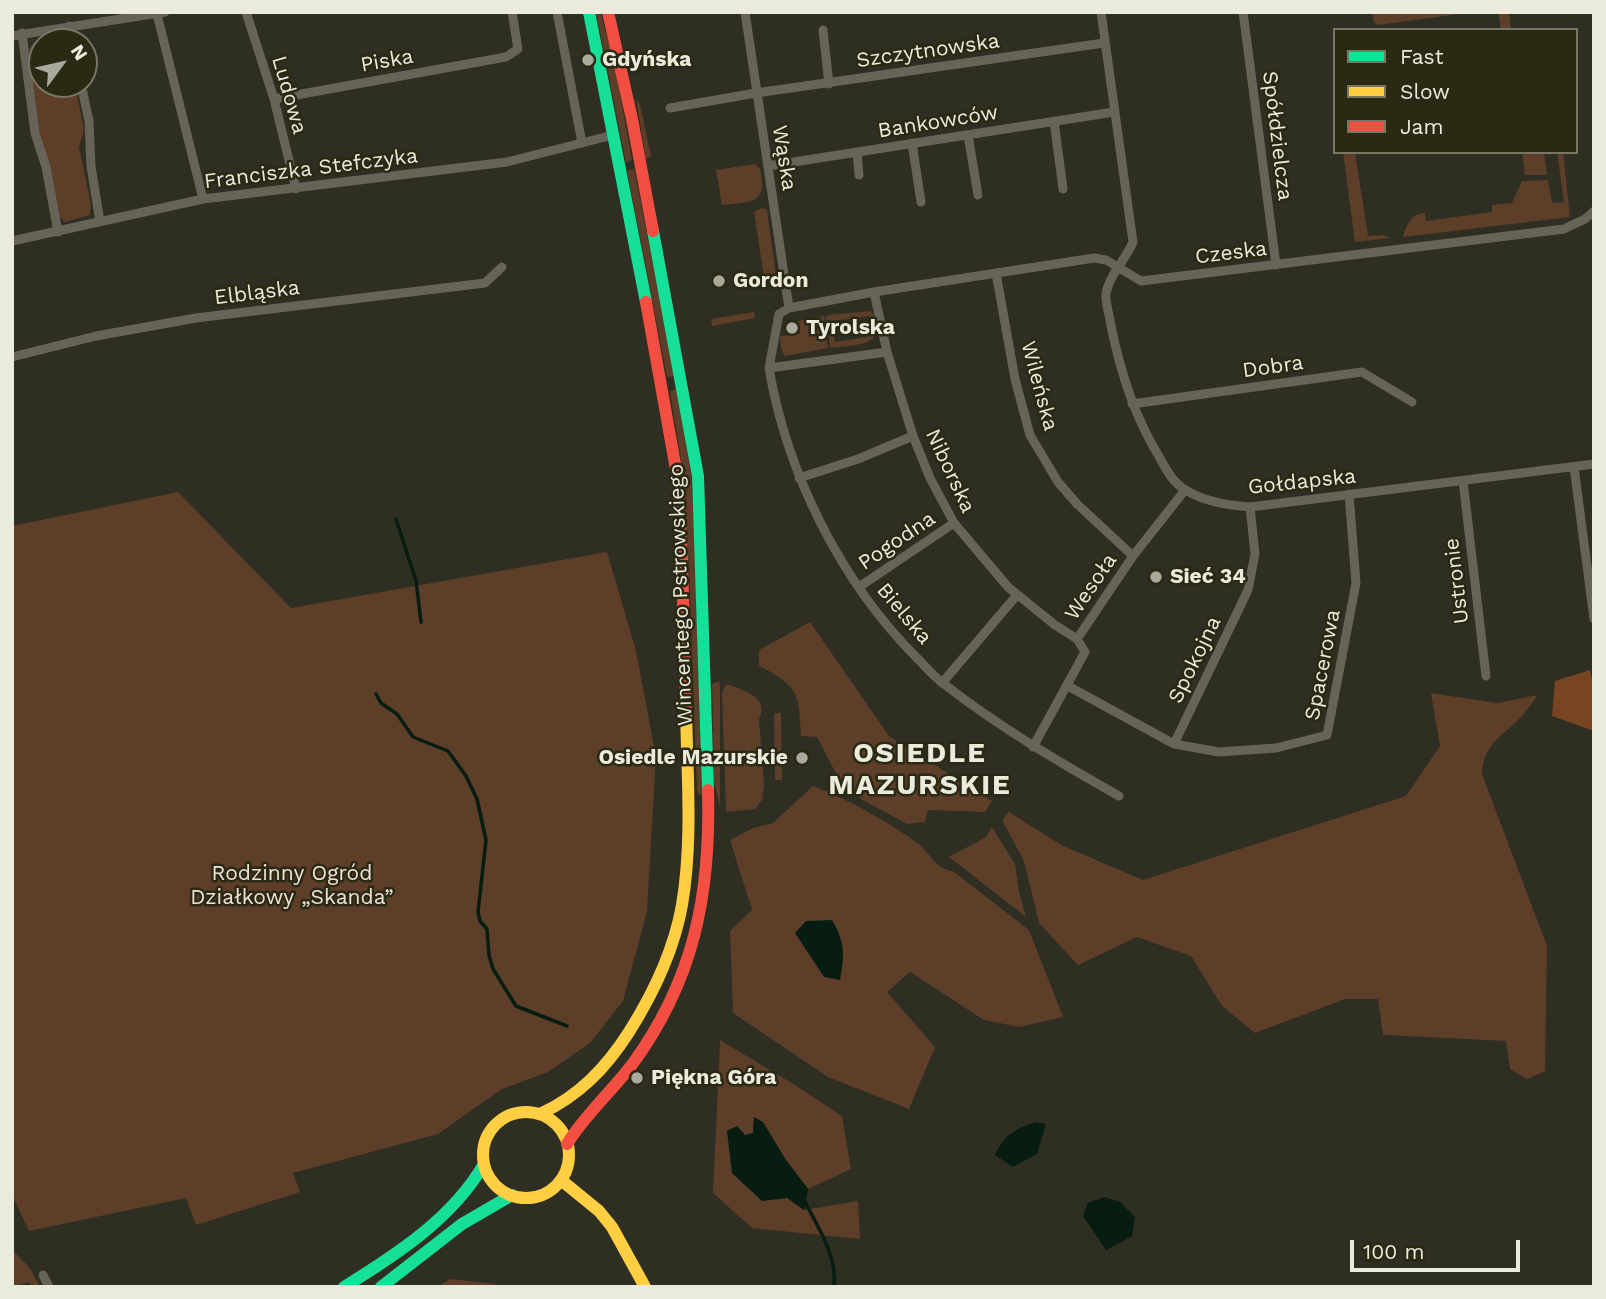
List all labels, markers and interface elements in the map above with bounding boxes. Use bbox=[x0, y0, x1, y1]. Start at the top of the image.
north arrow bbox=[28, 28, 98, 98]
street label: Szczytnowska bbox=[855, 28, 1001, 74]
legend bbox=[1333, 28, 1578, 154]
text: N bbox=[66, 40, 93, 65]
street label: Piska bbox=[359, 44, 415, 78]
text: Fast bbox=[1400, 44, 1444, 69]
place label: Gdyńska bbox=[602, 47, 692, 73]
marker: Gdyńska bbox=[580, 52, 596, 68]
street label: Ludowa bbox=[266, 53, 312, 137]
street label: Spółdzielcza bbox=[1257, 70, 1297, 202]
text: Slow bbox=[1400, 79, 1450, 104]
street label: Bankowców bbox=[876, 100, 1000, 144]
text: Jam bbox=[1400, 114, 1443, 139]
street label: Wąska bbox=[766, 123, 802, 193]
street label: Franciszka Stefczyka bbox=[203, 143, 419, 195]
street label: Czeska bbox=[1194, 236, 1268, 270]
place label: Gordon bbox=[733, 268, 808, 294]
marker: Gordon bbox=[711, 273, 727, 289]
street label: Elbląska bbox=[213, 275, 301, 311]
place label: Tyrolska bbox=[806, 315, 895, 341]
marker: Tyrolska bbox=[784, 320, 800, 336]
street label: Wileńska bbox=[1015, 338, 1063, 434]
street label: Dobra bbox=[1241, 350, 1305, 384]
street label: Niborska bbox=[920, 425, 980, 517]
street label: Wincentego Pstrowskiego bbox=[664, 463, 698, 727]
street label: Gołdapska bbox=[1247, 464, 1357, 500]
street label: Pogodna bbox=[854, 506, 940, 576]
street label: Ustronie bbox=[1439, 537, 1475, 625]
street label: Wesoła bbox=[1060, 549, 1122, 625]
place label: Sieć 34 bbox=[1170, 564, 1246, 590]
marker: Sieć 34 bbox=[1148, 569, 1164, 585]
street label: Bielska bbox=[871, 578, 937, 650]
street label: Spacerowa bbox=[1300, 608, 1346, 722]
street label: Spokojna bbox=[1163, 612, 1227, 708]
district label: OSIEDLE MAZURSKIE bbox=[829, 737, 1011, 803]
place label: Osiedle Mazurskie bbox=[598, 745, 788, 771]
marker: Osiedle Mazurskie bbox=[794, 750, 810, 766]
park label: Rodzinny Ogród Działkowy „Skanda” bbox=[190, 861, 394, 911]
place label: Piękna Góra bbox=[651, 1065, 776, 1091]
marker: Piękna Góra bbox=[629, 1070, 645, 1086]
scale bar bbox=[1354, 1226, 1524, 1270]
text: 100 m bbox=[1363, 1239, 1425, 1264]

